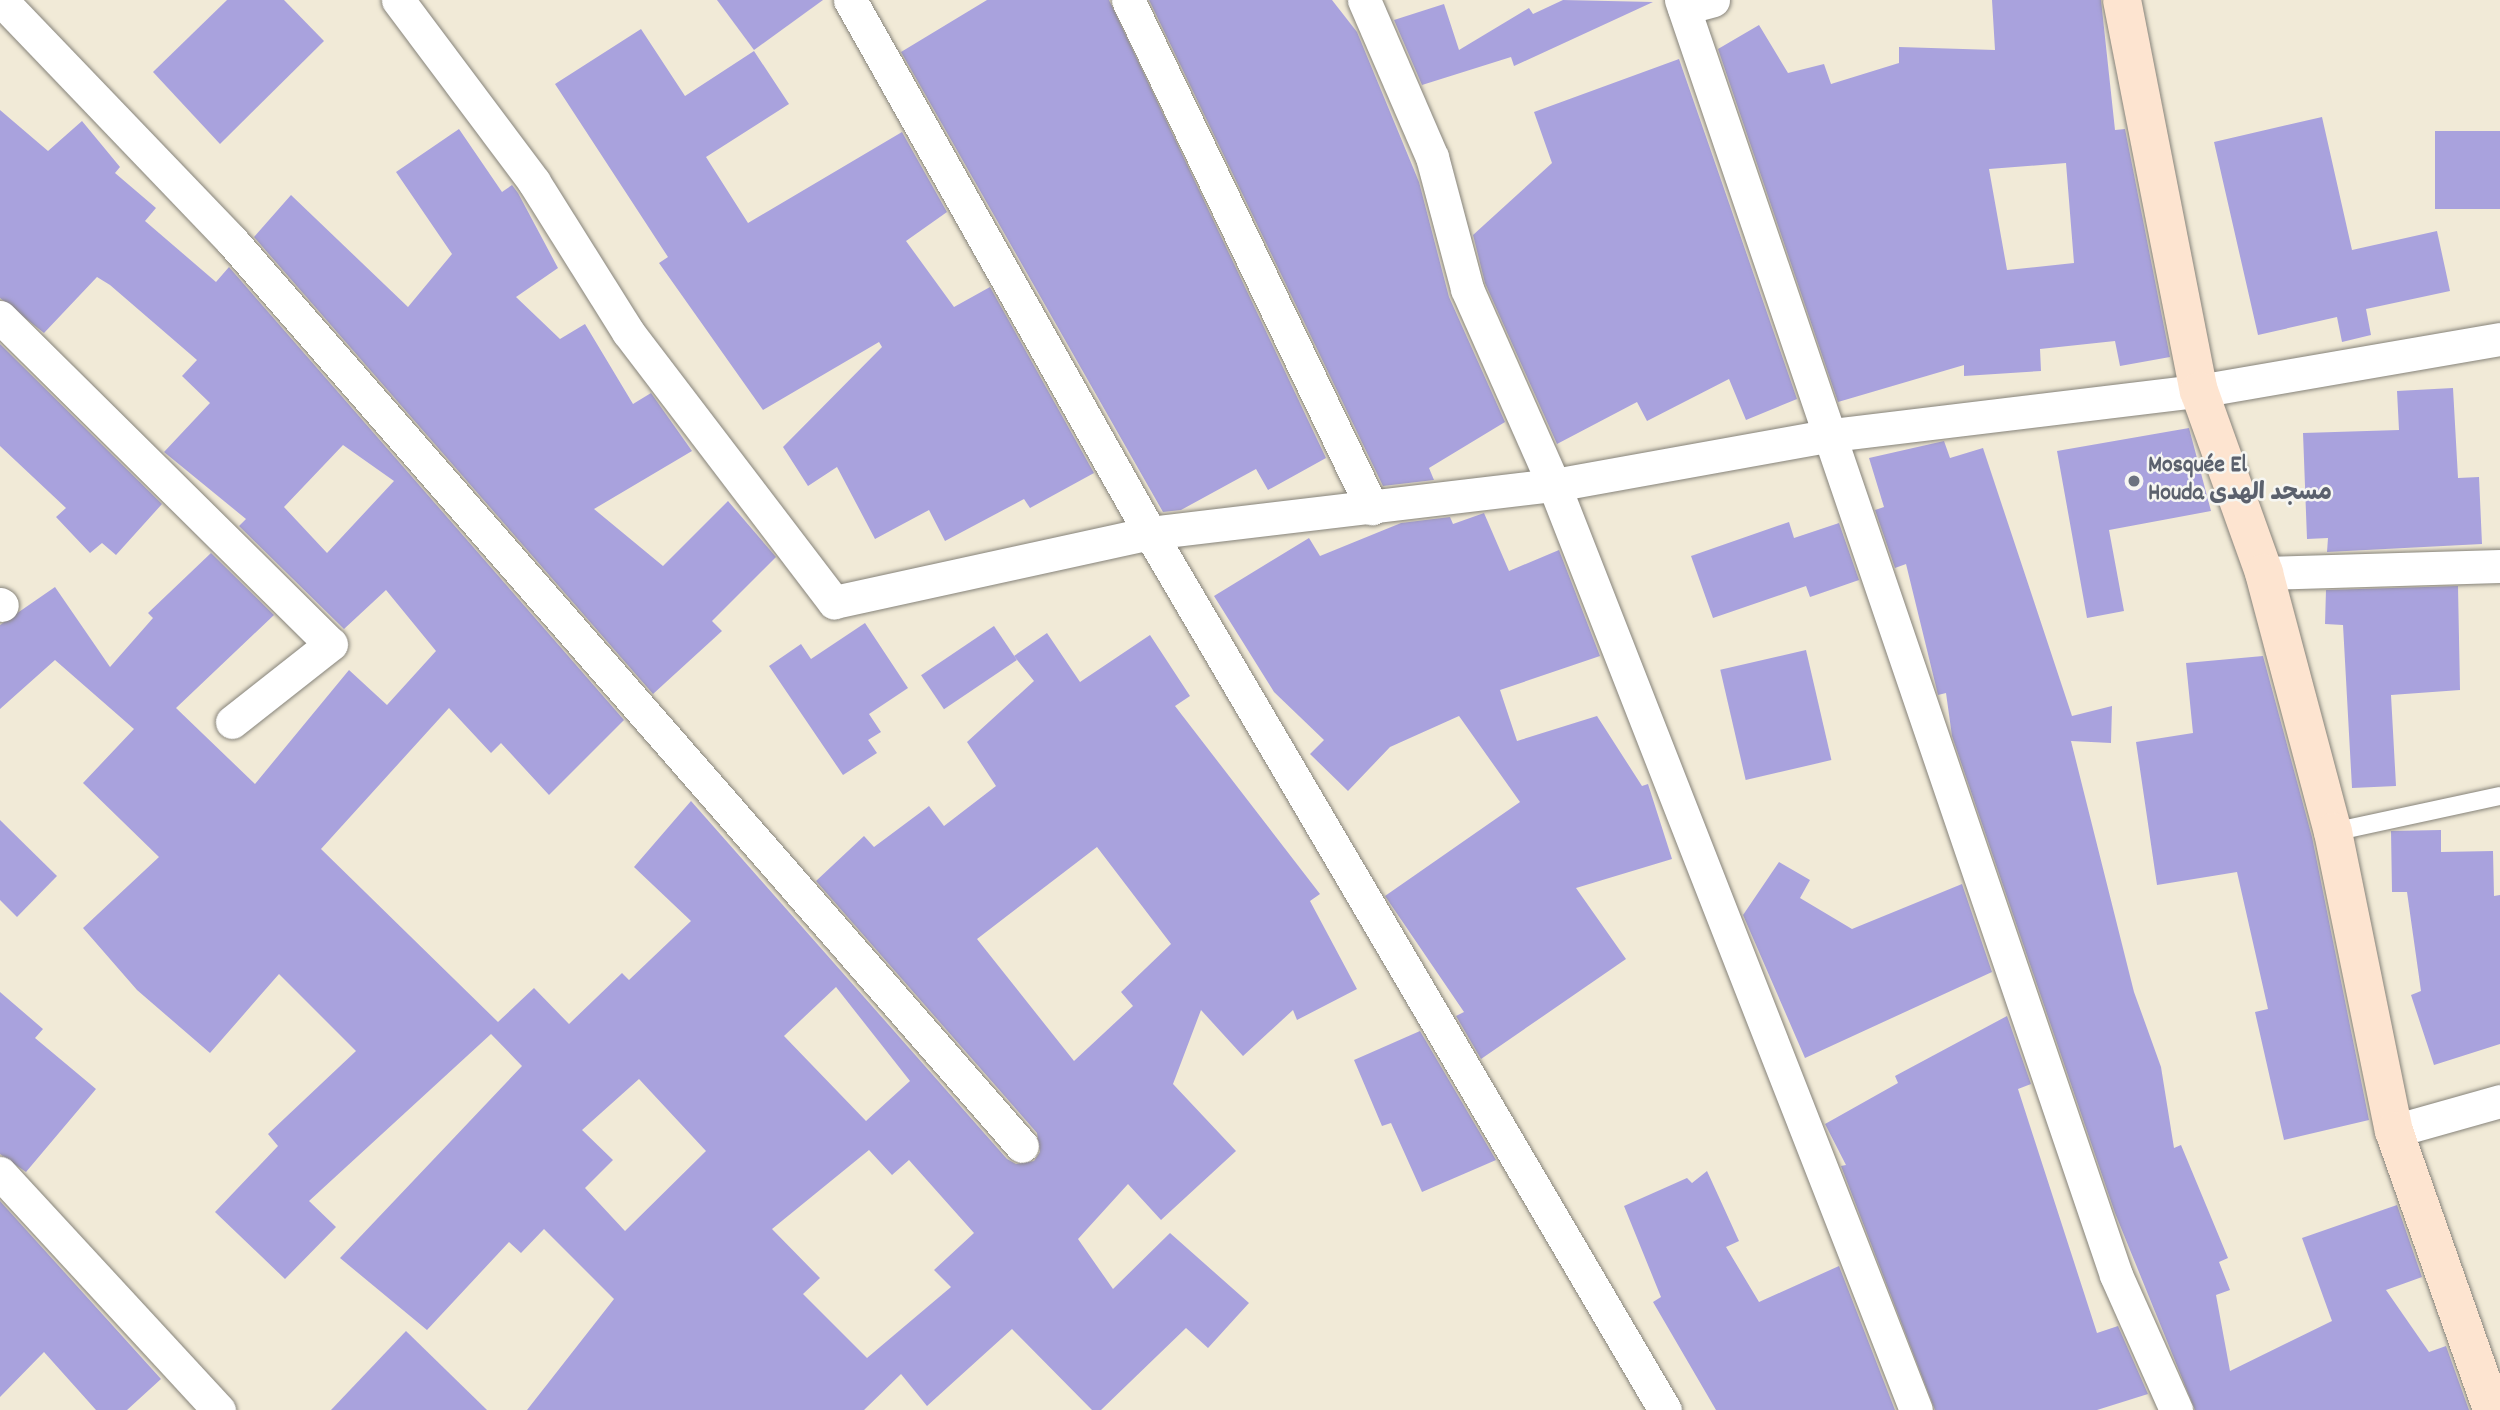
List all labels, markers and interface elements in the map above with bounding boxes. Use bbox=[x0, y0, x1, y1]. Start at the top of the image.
place label: Mosquée El Houda مسجد الهدى bbox=[2148, 453, 2332, 509]
marker: Mosquée El Houda مسجد الهدى bbox=[2126, 473, 2142, 489]

